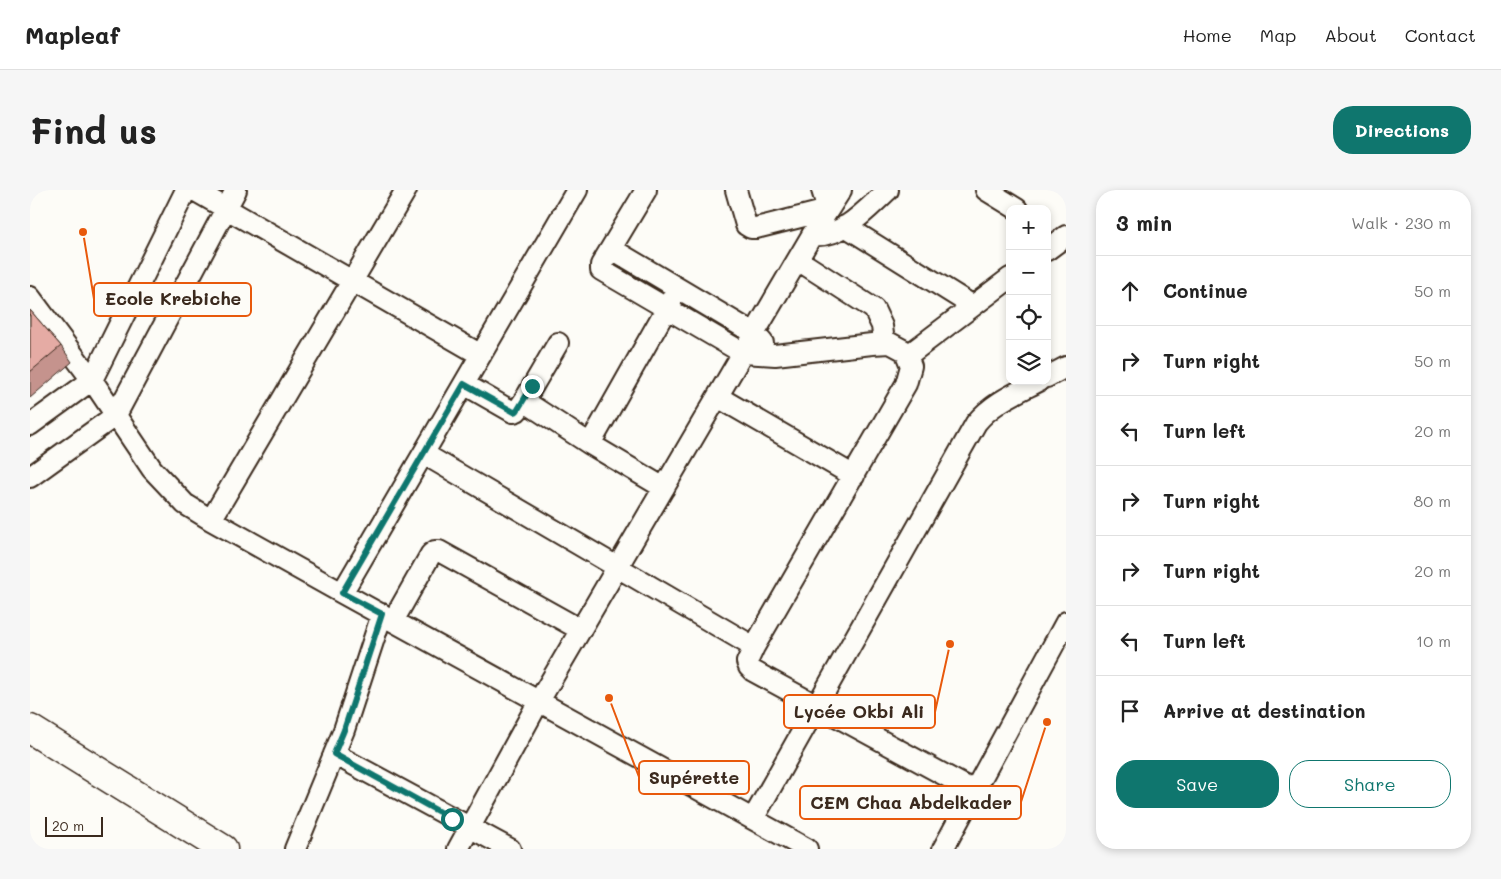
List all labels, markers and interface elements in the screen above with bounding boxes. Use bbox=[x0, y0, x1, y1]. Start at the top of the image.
text: Mapleaf bbox=[25, 19, 120, 50]
text: Home bbox=[1183, 23, 1232, 47]
text: Map bbox=[1260, 23, 1296, 47]
text: About bbox=[1324, 23, 1377, 47]
text: Contact bbox=[1405, 23, 1476, 47]
button: Directions bbox=[1333, 106, 1471, 154]
text: Find us bbox=[30, 107, 157, 153]
map controls bbox=[1006, 205, 1051, 385]
button: + bbox=[1006, 205, 1051, 250]
text: 3 min bbox=[1116, 209, 1172, 236]
text: Walk · 230 m bbox=[1351, 212, 1451, 233]
button: − bbox=[1006, 250, 1051, 295]
icon: ahead bbox=[1116, 277, 1144, 305]
text: Continue bbox=[1163, 278, 1248, 303]
text: 50 m bbox=[1414, 280, 1451, 301]
callout: Ecole Krebiche bbox=[94, 283, 251, 316]
text: Ecole Krebiche bbox=[105, 286, 242, 310]
button: locate bbox=[1006, 295, 1051, 340]
button: layers bbox=[1006, 340, 1051, 385]
icon: right bbox=[1116, 347, 1144, 375]
text: Turn right bbox=[1163, 348, 1260, 373]
text: 50 m bbox=[1414, 350, 1451, 371]
route end bbox=[521, 375, 544, 398]
icon: left bbox=[1116, 417, 1144, 445]
text: Turn left bbox=[1163, 418, 1246, 443]
text: 20 m bbox=[1414, 420, 1451, 441]
icon: right bbox=[1116, 487, 1144, 515]
text: Turn right bbox=[1163, 488, 1260, 513]
text: 80 m bbox=[1414, 490, 1451, 511]
icon: right bbox=[1116, 557, 1144, 585]
text: Turn right bbox=[1163, 558, 1260, 583]
text: 20 m bbox=[1414, 560, 1451, 581]
icon: left bbox=[1116, 627, 1144, 655]
text: Turn left bbox=[1163, 628, 1246, 653]
text: 10 m bbox=[1416, 630, 1451, 651]
callout: Lycée Okbi Ali bbox=[784, 695, 935, 728]
icon: arrive bbox=[1116, 697, 1144, 725]
text: Arrive at destination bbox=[1163, 698, 1366, 723]
text: Lycée Okbi Ali bbox=[794, 699, 924, 723]
button: Save bbox=[1116, 760, 1279, 808]
button: Share bbox=[1289, 760, 1451, 808]
callout: Supérette bbox=[639, 761, 749, 794]
text: Supérette bbox=[649, 765, 740, 789]
callout: CEM Chaa Abdelkader bbox=[800, 786, 1021, 819]
text: CEM Chaa Abdelkader bbox=[810, 790, 1012, 814]
route start bbox=[441, 808, 464, 831]
scale bar bbox=[45, 814, 102, 837]
text: 20 m bbox=[52, 816, 84, 835]

